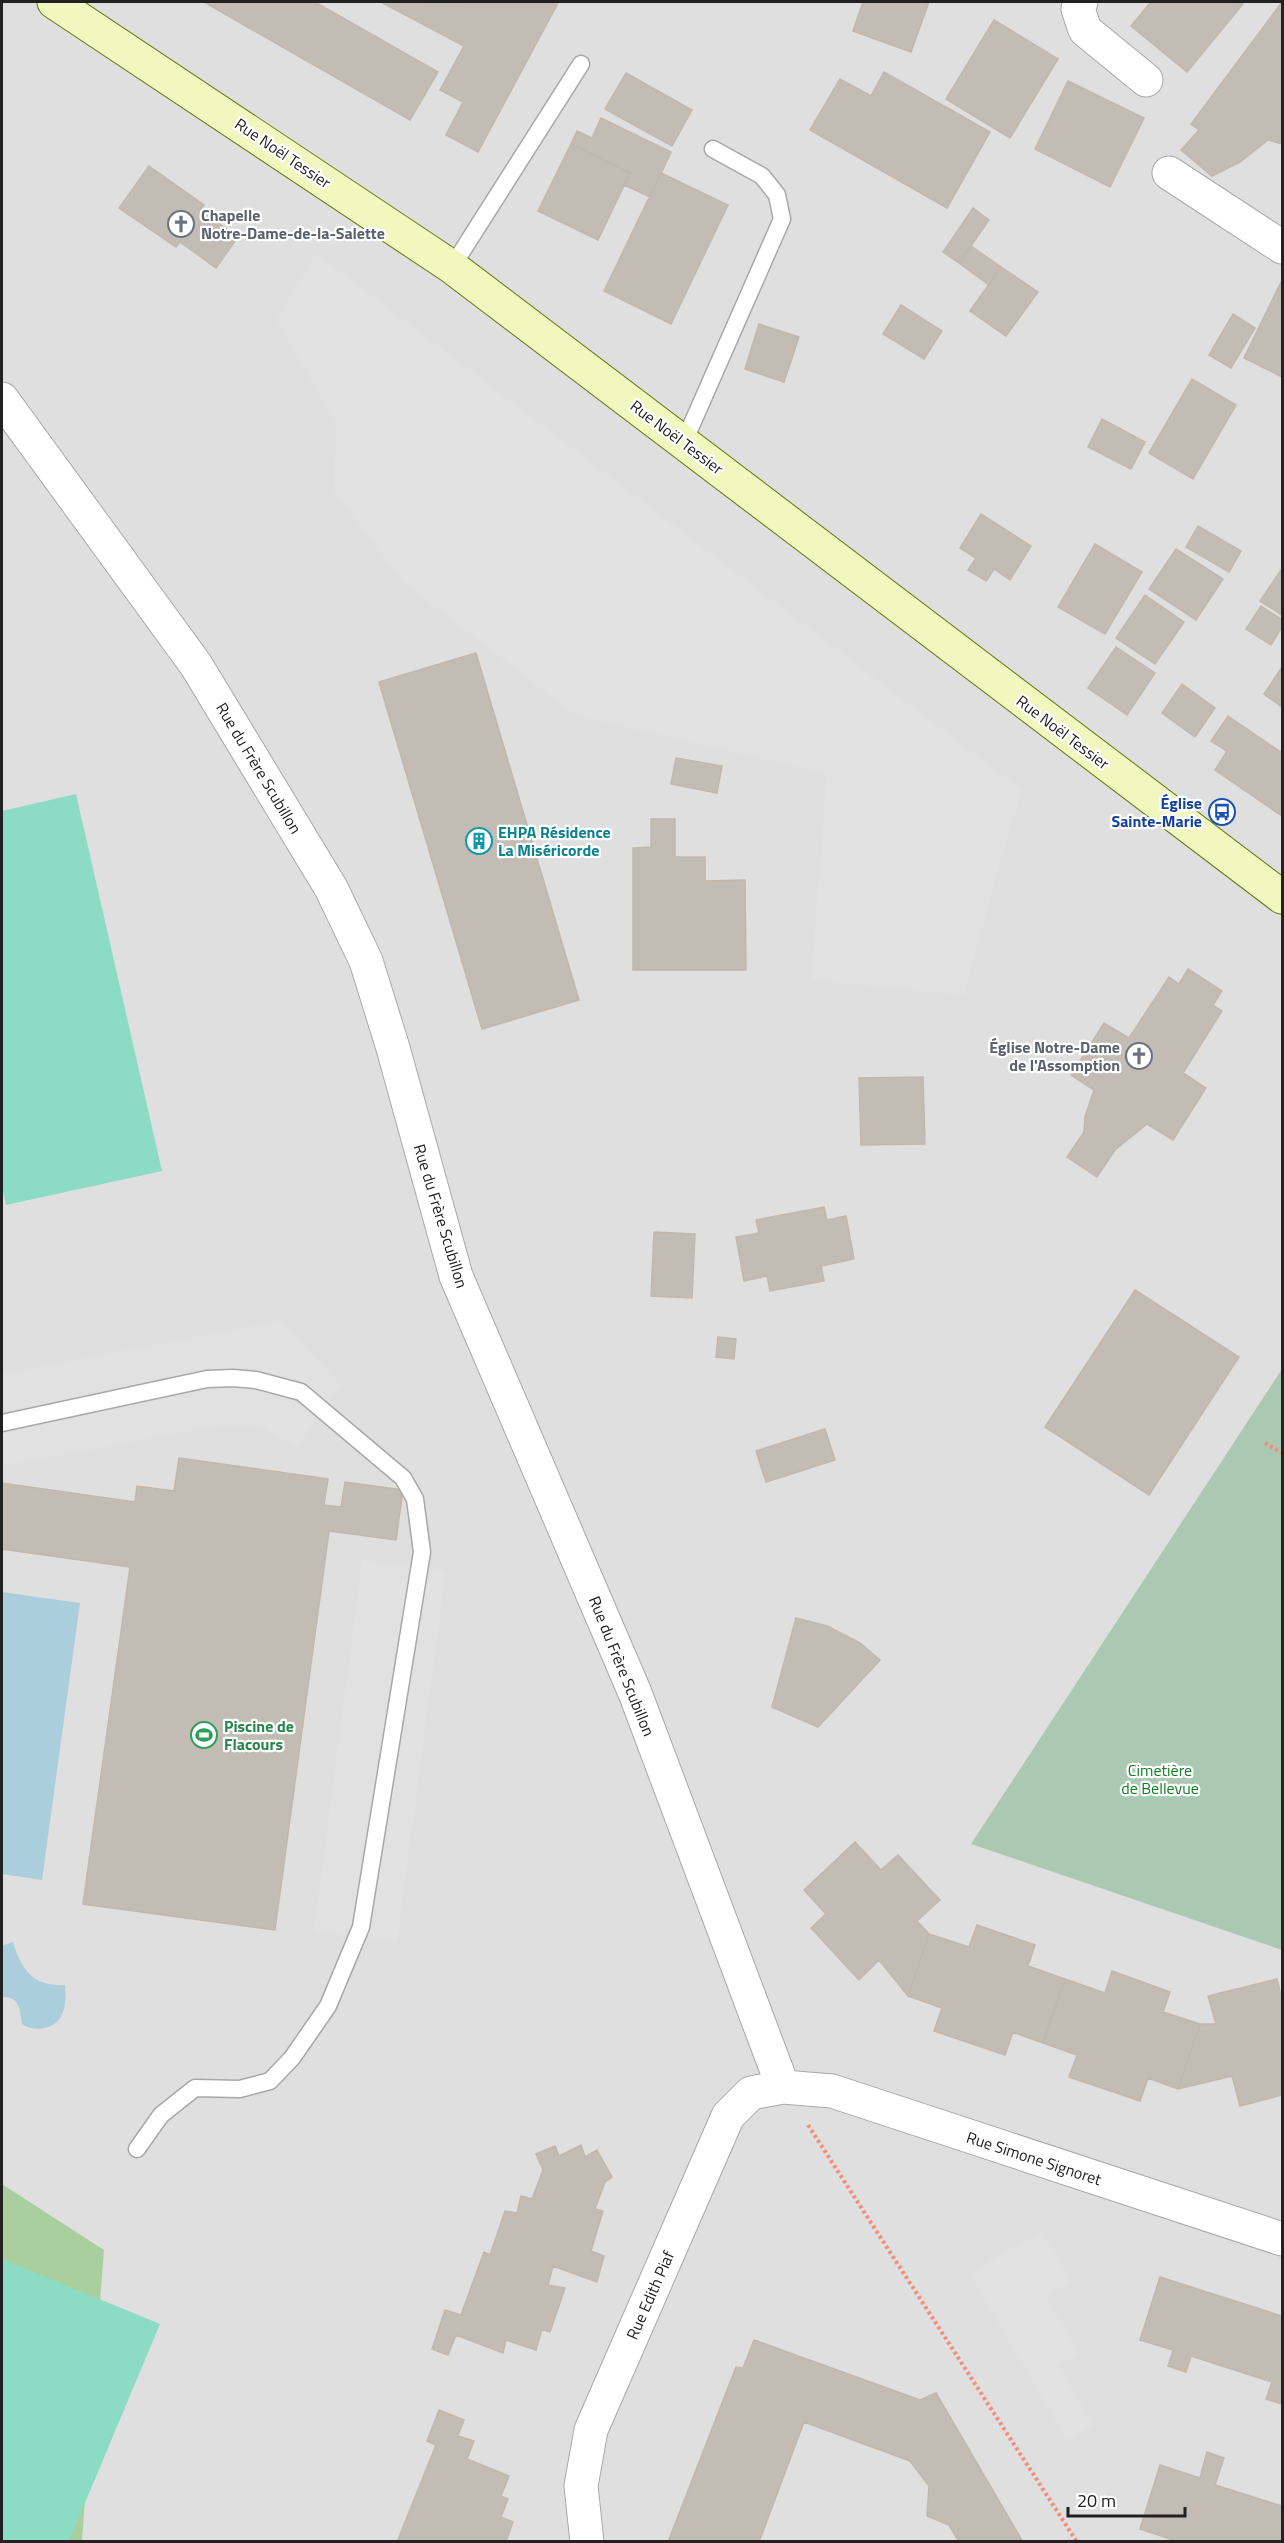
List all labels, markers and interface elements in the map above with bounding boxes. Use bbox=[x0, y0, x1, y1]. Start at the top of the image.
street label: Rue Noël Tessier bbox=[230, 112, 336, 194]
place label: Chapelle Notre-Dame-de-la-Salette bbox=[201, 203, 385, 245]
church icon: Chapelle Notre-Dame-de-la-Salette bbox=[166, 209, 196, 239]
street label: Rue Noël Tessier bbox=[625, 394, 729, 480]
street label: Rue Noël Tessier bbox=[1011, 689, 1115, 775]
street label: Rue du Frère Scubillon bbox=[210, 698, 308, 838]
place label: Église Sainte-Marie bbox=[1111, 791, 1202, 833]
bus stop icon: Église Sainte-Marie bbox=[1207, 797, 1237, 827]
place label: EHPA Résidence La Miséricorde bbox=[498, 820, 611, 862]
building icon: EHPA Résidence La Miséricorde bbox=[464, 826, 494, 856]
place label: Église Notre-Dame de l'Assomption bbox=[989, 1035, 1120, 1077]
church icon: Église Notre-Dame de l'Assomption bbox=[1124, 1041, 1154, 1071]
street label: Rue du Frère Scubillon bbox=[408, 1141, 474, 1291]
street label: Rue du Frère Scubillon bbox=[583, 1592, 661, 1740]
place label: Piscine de Flacours bbox=[224, 1714, 294, 1756]
sports icon: Piscine de Flacours bbox=[189, 1720, 219, 1750]
park label: Cimetière de Bellevue bbox=[1121, 1758, 1199, 1800]
street label: Rue Simone Signoret bbox=[963, 2125, 1105, 2191]
street label: Rue Edith Piaf bbox=[620, 2246, 680, 2343]
scale bar bbox=[1068, 2480, 1185, 2518]
text: 20 m bbox=[1077, 2487, 1116, 2514]

